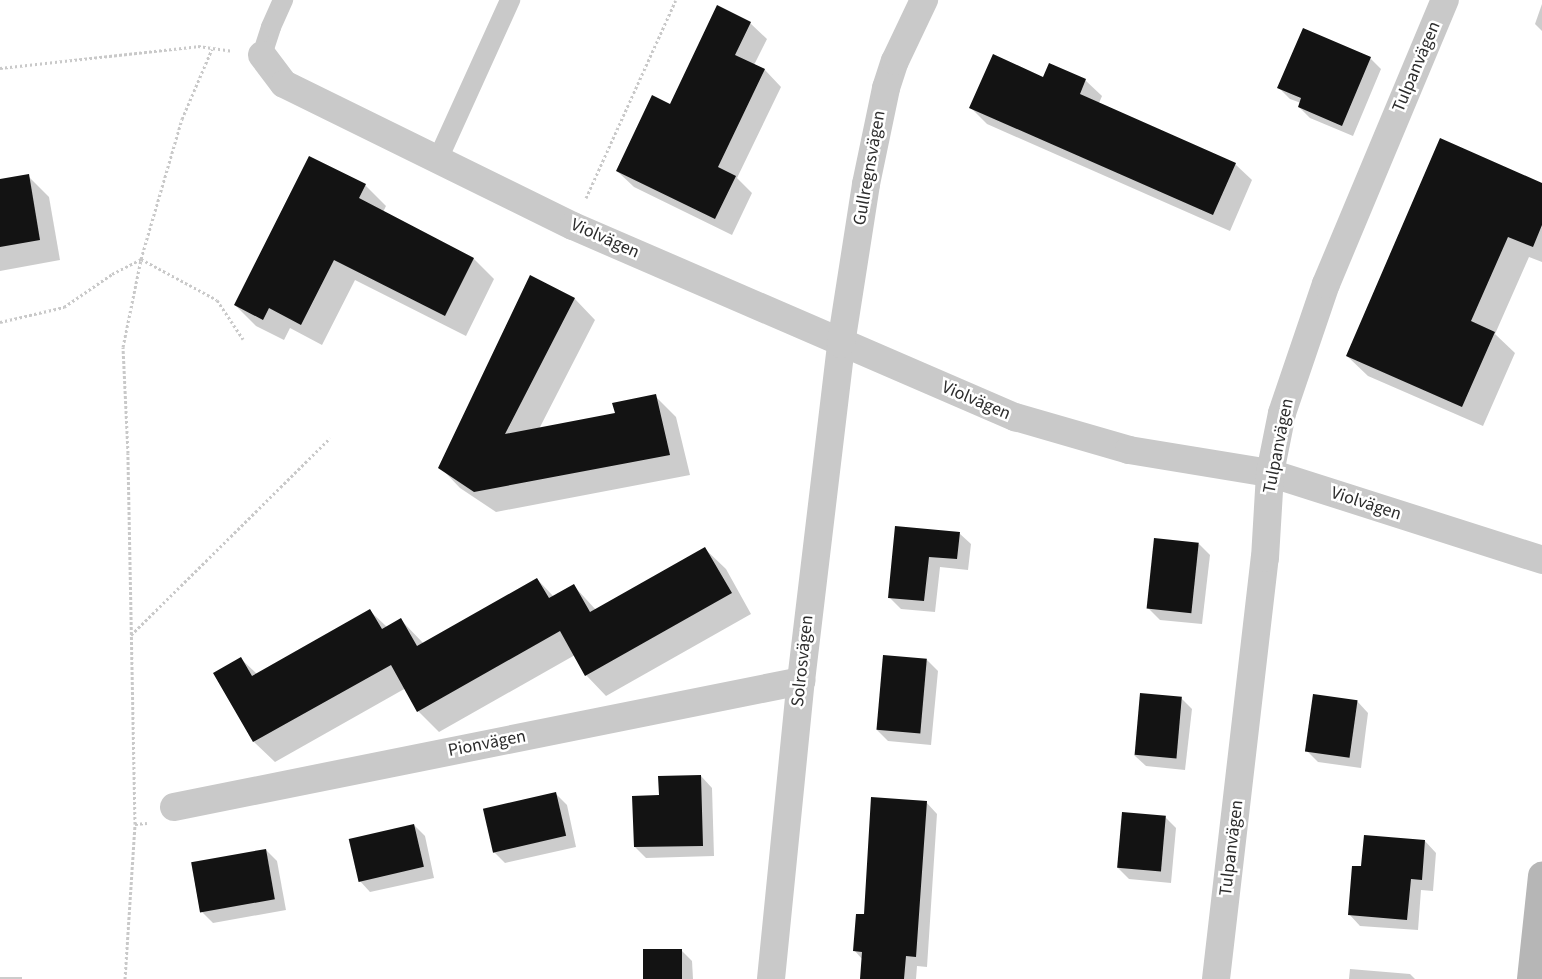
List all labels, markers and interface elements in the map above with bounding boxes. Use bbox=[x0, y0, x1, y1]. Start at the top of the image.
street label: Tulpanvägen bbox=[1388, 18, 1446, 116]
street label: Gullregnsvägen bbox=[849, 109, 891, 227]
street label: Violvägen bbox=[567, 214, 643, 264]
street label: Violvägen bbox=[938, 377, 1014, 425]
street label: Tulpanvägen bbox=[1259, 397, 1299, 495]
street label: Violvägen bbox=[1328, 482, 1404, 526]
street label: Solrosvägen bbox=[787, 614, 819, 708]
street label: Pionvägen bbox=[446, 726, 528, 762]
street label: Tulpanvägen bbox=[1215, 799, 1249, 897]

